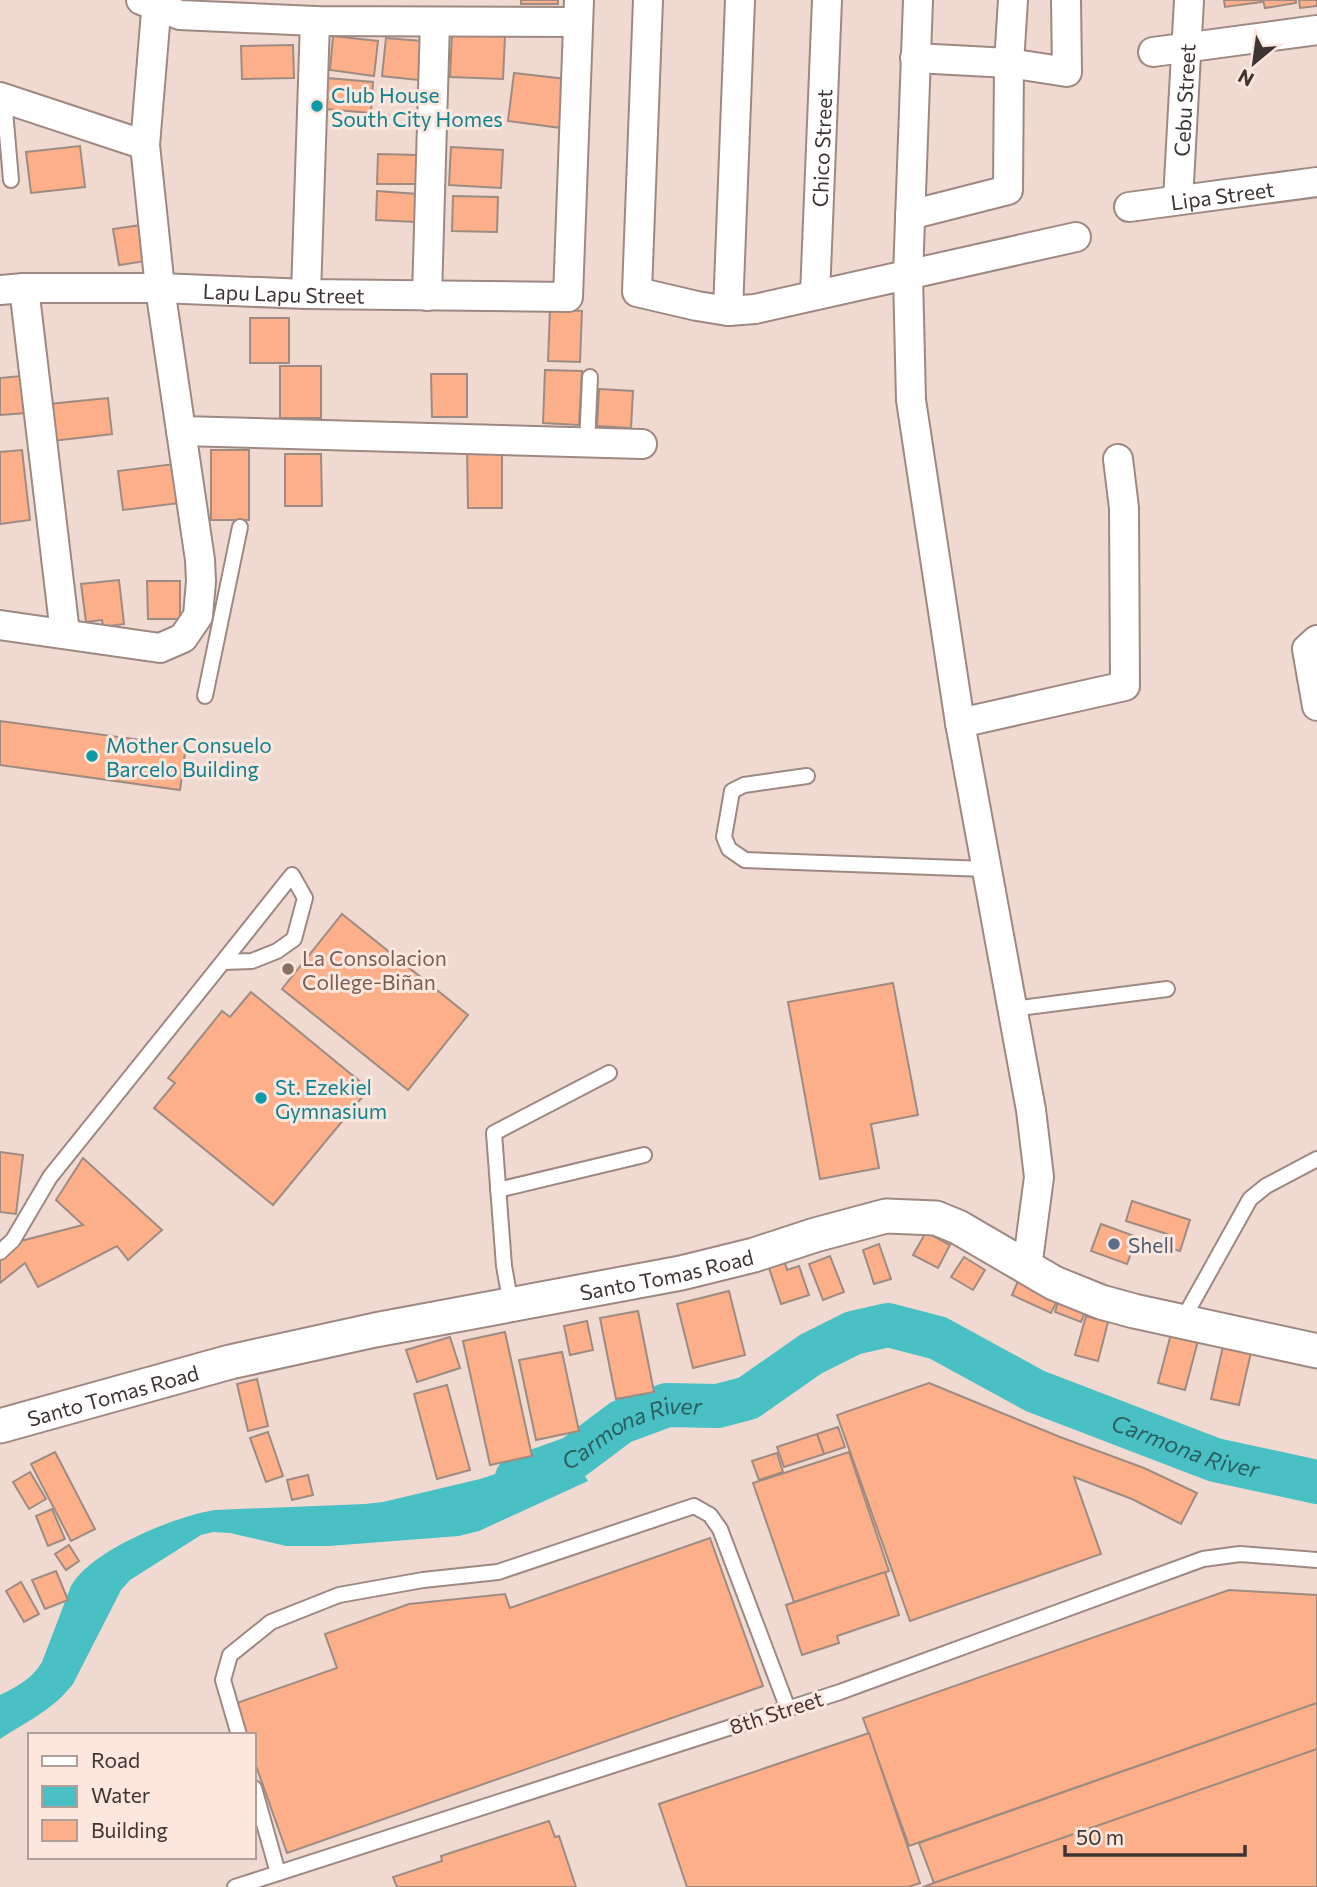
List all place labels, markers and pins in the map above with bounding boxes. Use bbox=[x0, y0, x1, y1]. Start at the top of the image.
place label: Club House South City Homes bbox=[331, 82, 503, 131]
marker: Club House South City Homes bbox=[309, 98, 325, 114]
place label: Mother Consuelo Barcelo Building bbox=[106, 732, 272, 781]
marker: Mother Consuelo Barcelo Building bbox=[84, 748, 100, 764]
place label: La Consolacion College-Biñan bbox=[302, 945, 447, 994]
marker: La Consolacion College-Biñan bbox=[280, 961, 296, 977]
place label: St. Ezekiel Gymnasium bbox=[275, 1074, 387, 1123]
marker: St. Ezekiel Gymnasium bbox=[253, 1090, 269, 1106]
place label: Shell bbox=[1128, 1232, 1174, 1257]
marker: Shell bbox=[1106, 1236, 1122, 1252]

